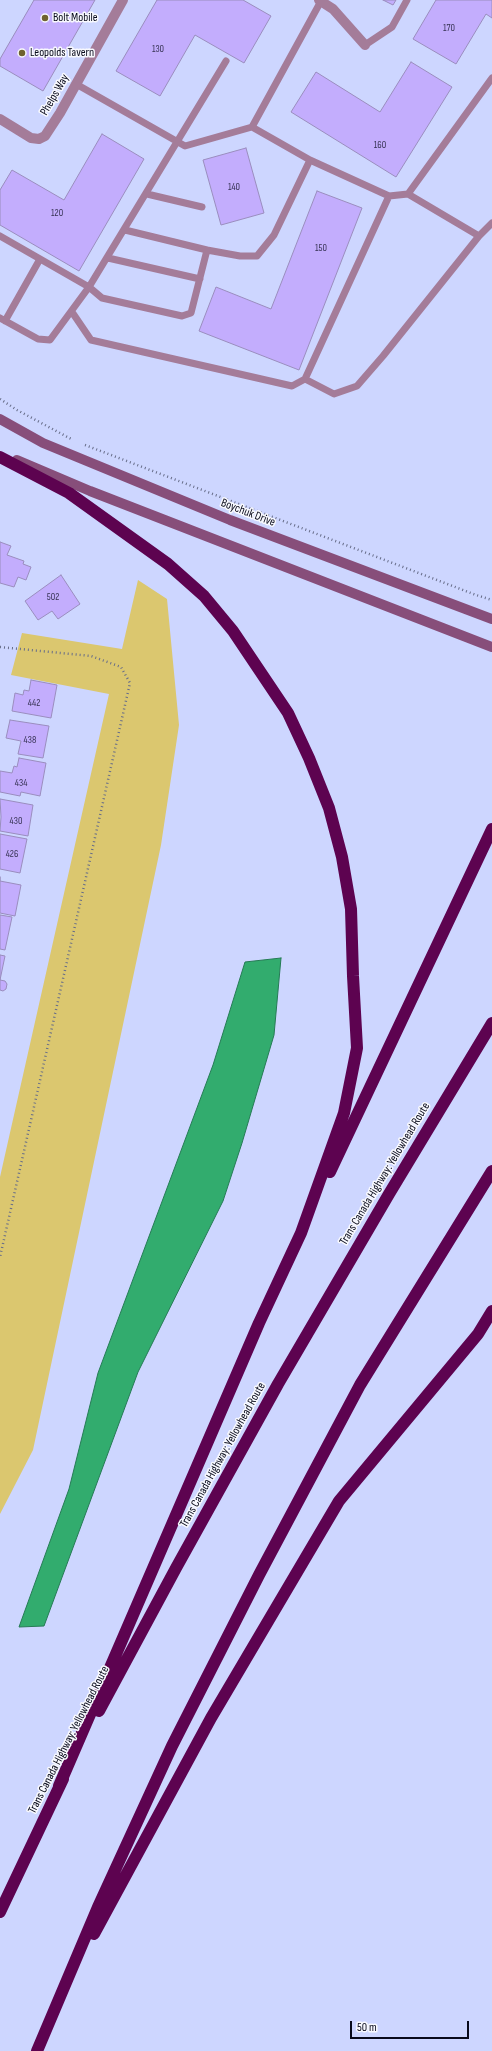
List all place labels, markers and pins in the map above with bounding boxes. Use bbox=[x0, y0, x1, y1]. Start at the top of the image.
place label: Bolt Mobile bbox=[53, 11, 97, 25]
marker: Bolt Mobile bbox=[40, 13, 50, 23]
place label: Leopolds Tavern bbox=[30, 46, 94, 60]
marker: Leopolds Tavern bbox=[17, 48, 27, 58]

